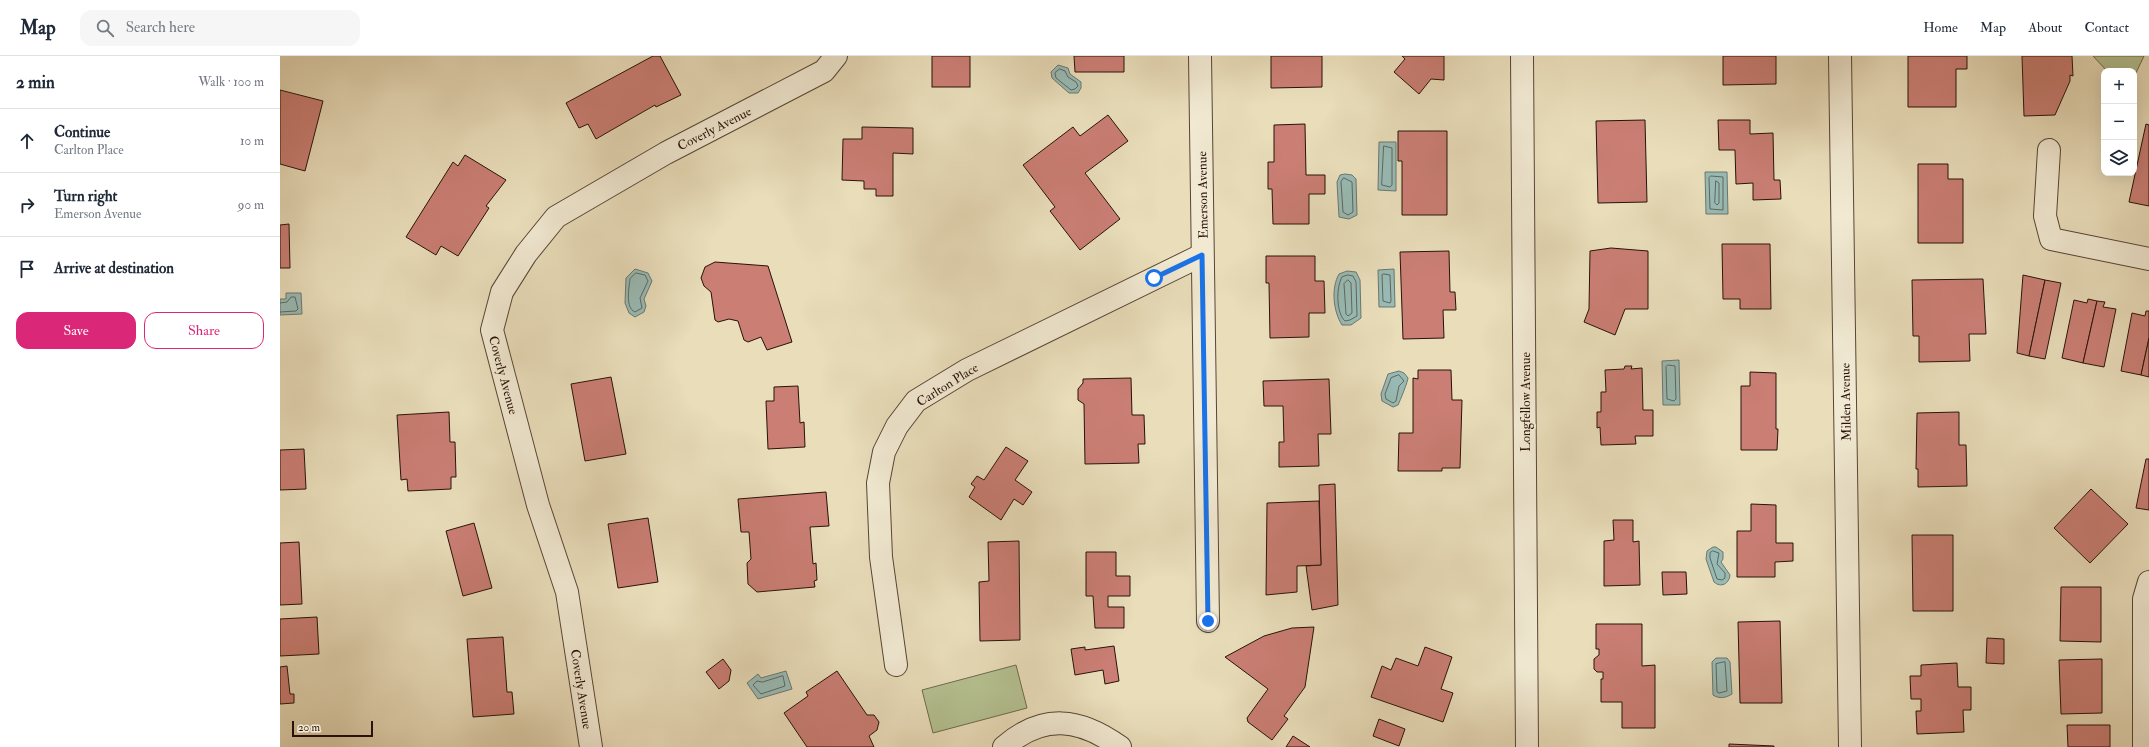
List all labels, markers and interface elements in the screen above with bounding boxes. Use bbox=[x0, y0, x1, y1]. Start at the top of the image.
search box bbox=[80, 10, 360, 46]
text: Map bbox=[20, 16, 56, 40]
icon: search bbox=[94, 17, 116, 39]
text: Search here bbox=[126, 18, 195, 37]
text: Home bbox=[1923, 19, 1958, 36]
text: Map bbox=[1980, 19, 2006, 36]
text: About bbox=[2028, 19, 2062, 36]
text: Contact bbox=[2084, 19, 2129, 36]
map controls bbox=[2101, 68, 2137, 176]
button: + bbox=[2101, 68, 2137, 104]
text: 2 min bbox=[16, 72, 55, 93]
text: Walk · 100 m bbox=[198, 74, 264, 90]
street label: Coverly Avenue bbox=[675, 103, 755, 155]
button: − bbox=[2101, 104, 2137, 140]
text: Continue bbox=[54, 123, 110, 142]
icon: ahead bbox=[16, 130, 38, 152]
text: 10 m bbox=[240, 133, 264, 149]
button: layers bbox=[2101, 140, 2137, 176]
text: Carlton Place bbox=[54, 142, 124, 158]
street label: Emerson Avenue bbox=[1194, 151, 1212, 239]
text: Turn right bbox=[54, 187, 117, 206]
icon: right bbox=[16, 194, 38, 216]
text: 90 m bbox=[238, 197, 264, 213]
text: Emerson Avenue bbox=[54, 206, 141, 222]
icon: arrive bbox=[16, 258, 38, 280]
text: Arrive at destination bbox=[54, 259, 174, 278]
route start bbox=[1145, 269, 1163, 287]
button: Save bbox=[16, 312, 136, 349]
button: Share bbox=[144, 312, 264, 349]
street label: Coverly Avenue bbox=[484, 334, 521, 417]
street label: Longfellow Avenue bbox=[1518, 352, 1534, 452]
street label: Carlton Place bbox=[914, 359, 982, 410]
street label: Milden Avenue bbox=[1837, 362, 1855, 441]
route end bbox=[1199, 612, 1217, 630]
street label: Coverly Avenue bbox=[566, 648, 595, 731]
scale bar bbox=[292, 719, 373, 738]
text: 20 m bbox=[298, 721, 320, 734]

